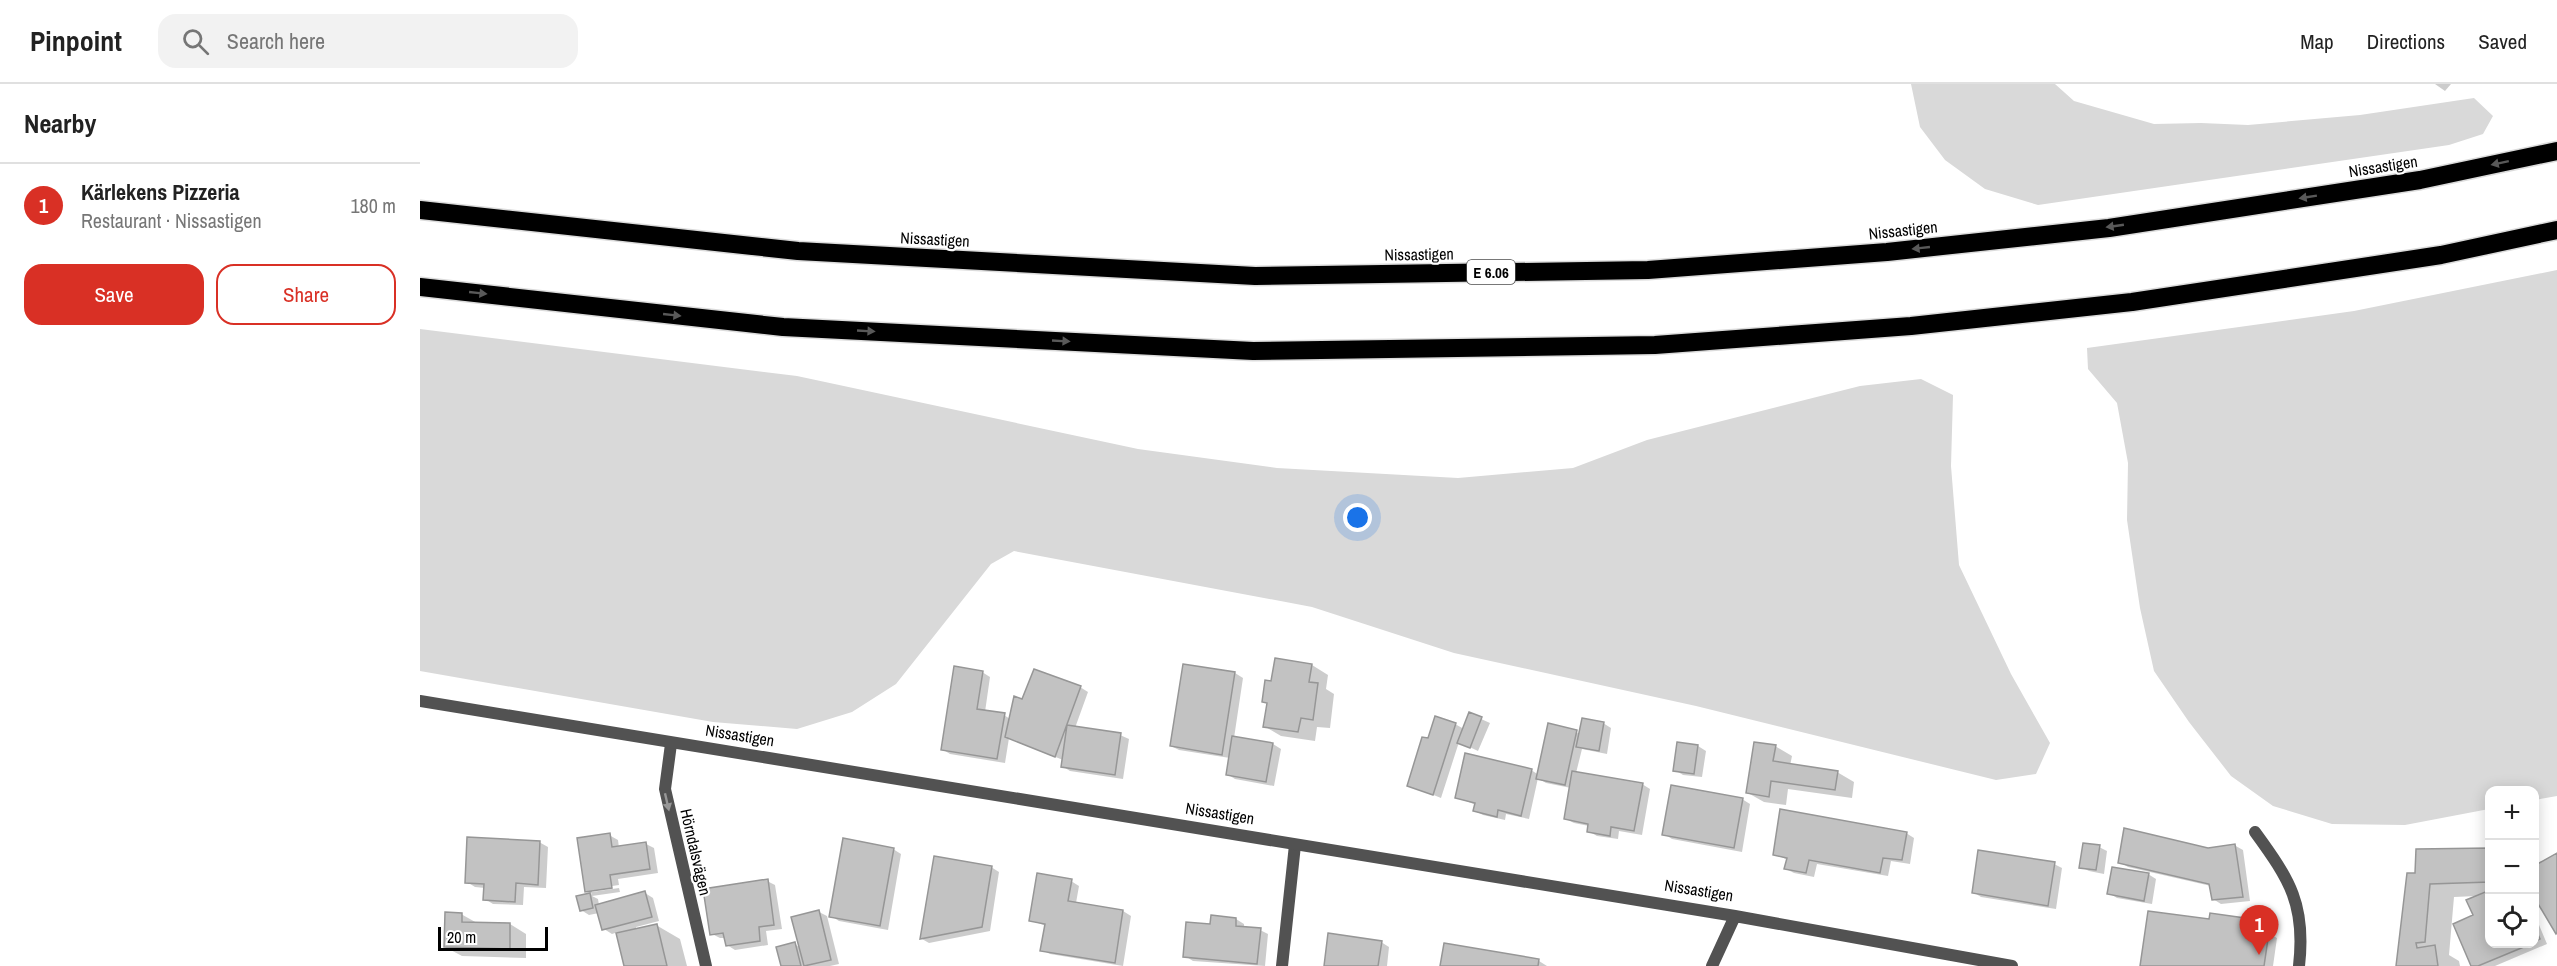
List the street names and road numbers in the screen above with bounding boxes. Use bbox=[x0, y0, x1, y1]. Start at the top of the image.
street label: Nissastigen bbox=[2347, 150, 2419, 182]
street label: Nissastigen bbox=[1867, 215, 1939, 245]
street label: Nissastigen bbox=[900, 226, 970, 252]
street label: Nissastigen bbox=[1384, 242, 1454, 266]
road number: E 6.06 bbox=[1467, 260, 1515, 284]
street label: Nissastigen bbox=[704, 719, 776, 751]
street label: Nissastigen bbox=[1184, 797, 1256, 829]
street label: Hörndalsvägen bbox=[675, 807, 717, 897]
street label: Nissastigen bbox=[1663, 874, 1735, 906]

